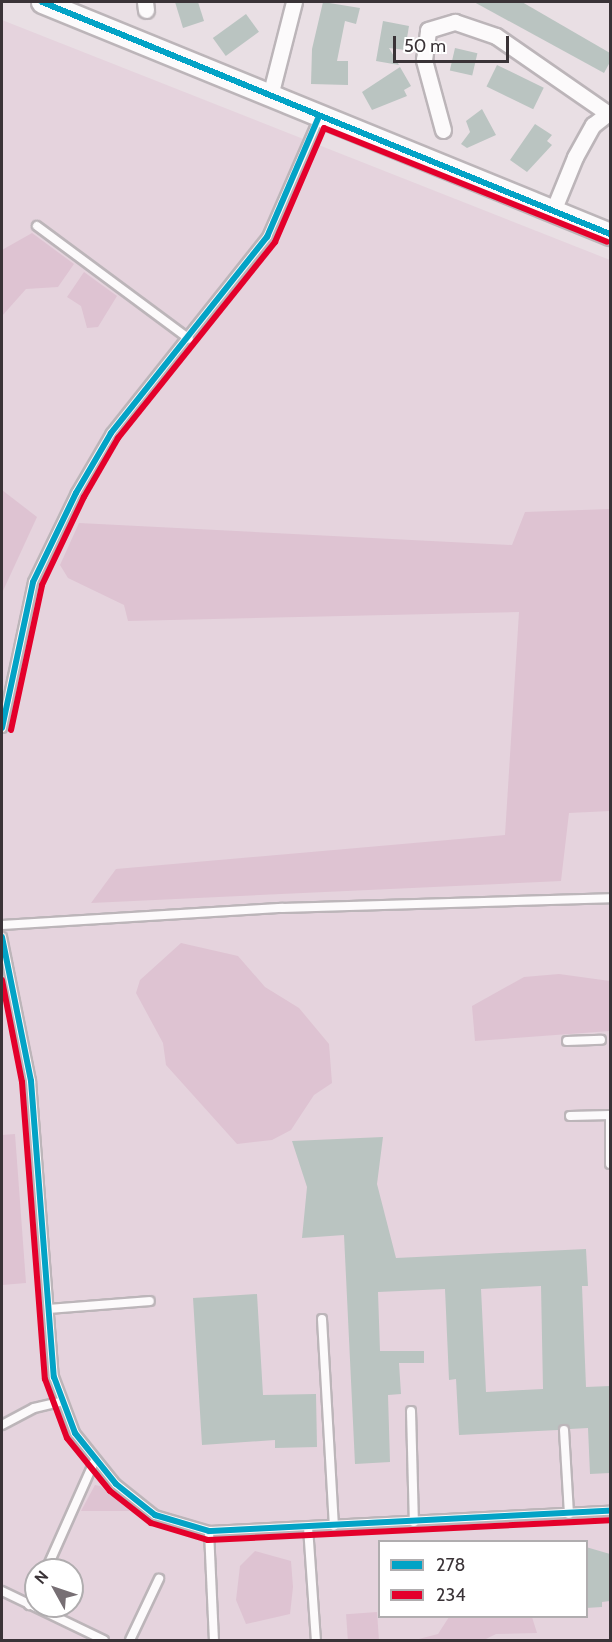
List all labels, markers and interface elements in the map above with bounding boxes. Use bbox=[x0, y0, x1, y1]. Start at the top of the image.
scale bar bbox=[396, 24, 512, 62]
text: 50 m bbox=[404, 35, 446, 57]
legend bbox=[378, 1540, 588, 1618]
text: 278 bbox=[436, 1554, 465, 1576]
north arrow bbox=[24, 1558, 84, 1618]
text: N bbox=[30, 1567, 52, 1588]
text: 234 bbox=[436, 1584, 466, 1606]

